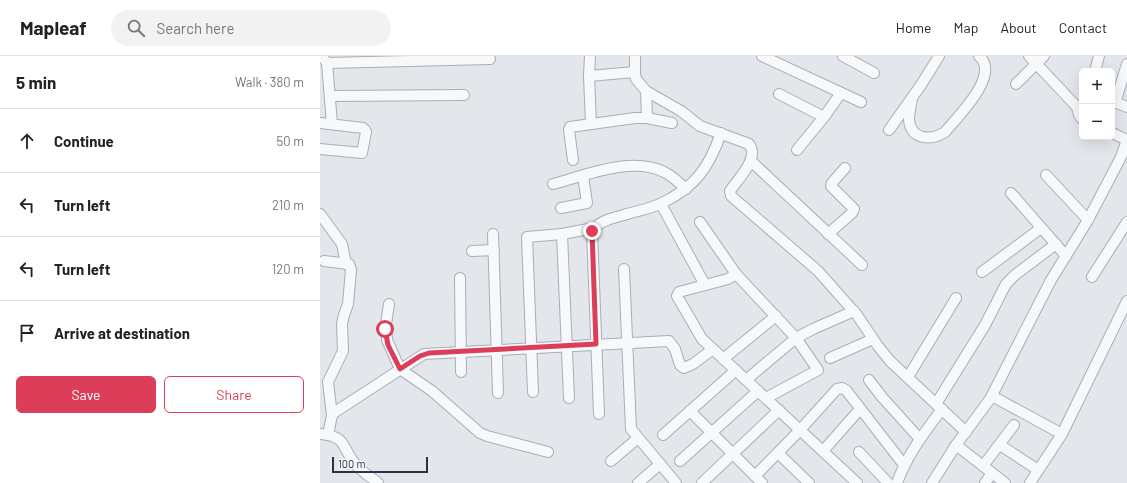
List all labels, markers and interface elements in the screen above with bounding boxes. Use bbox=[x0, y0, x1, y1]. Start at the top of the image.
search box bbox=[111, 10, 391, 46]
text: Mapleaf bbox=[20, 16, 87, 39]
icon: search bbox=[125, 17, 147, 39]
text: Search here bbox=[157, 19, 235, 37]
text: Home bbox=[896, 19, 932, 36]
text: Map bbox=[954, 19, 978, 36]
text: About bbox=[1000, 19, 1037, 36]
text: Contact bbox=[1059, 19, 1107, 36]
map controls bbox=[1079, 68, 1115, 140]
button: + bbox=[1079, 68, 1115, 104]
text: 5 min bbox=[16, 72, 56, 92]
text: Walk · 380 m bbox=[235, 74, 304, 90]
button: − bbox=[1079, 104, 1115, 140]
icon: ahead bbox=[16, 130, 38, 152]
text: Continue bbox=[54, 132, 114, 150]
text: 50 m bbox=[277, 133, 304, 149]
icon: left bbox=[16, 194, 38, 216]
text: Turn left bbox=[54, 196, 110, 214]
text: 210 m bbox=[272, 197, 304, 213]
route end bbox=[583, 222, 601, 240]
icon: left bbox=[16, 258, 38, 280]
text: Turn left bbox=[54, 260, 110, 278]
text: 120 m bbox=[272, 261, 304, 277]
route start bbox=[376, 320, 394, 338]
icon: arrive bbox=[16, 322, 38, 344]
text: Arrive at destination bbox=[54, 324, 190, 342]
button: Save bbox=[16, 376, 156, 413]
button: Share bbox=[164, 376, 304, 413]
scale bar bbox=[332, 455, 428, 474]
text: 100 m bbox=[338, 457, 366, 470]

